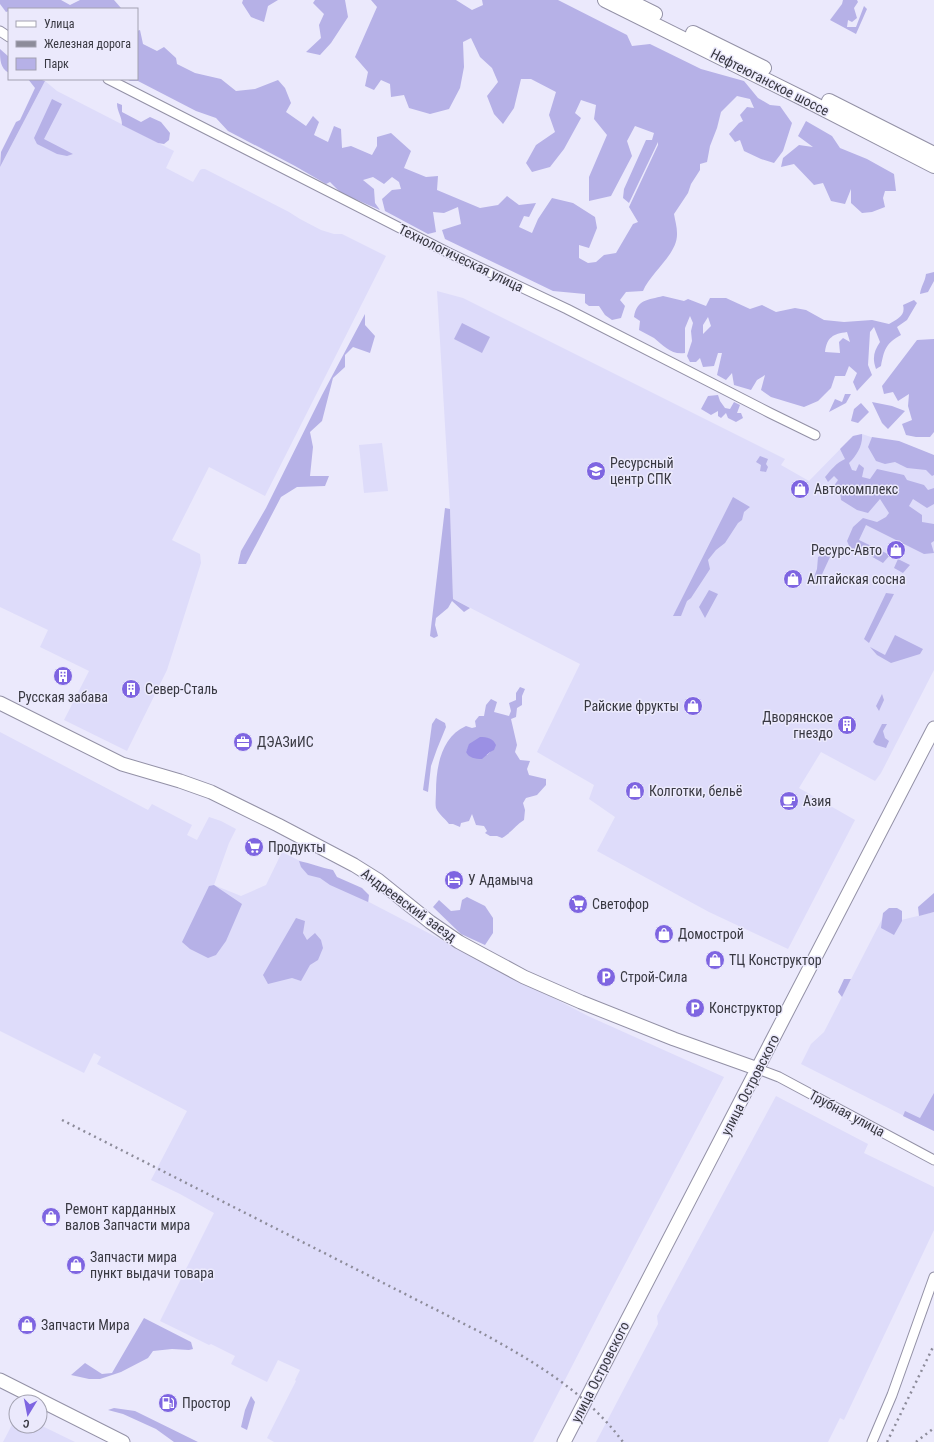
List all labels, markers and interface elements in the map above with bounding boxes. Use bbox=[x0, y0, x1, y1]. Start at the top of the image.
legend bbox=[8, 8, 138, 80]
text: Улица bbox=[44, 17, 75, 31]
text: Железная дорога bbox=[44, 37, 131, 51]
street label: Нефтеюганское шоссе bbox=[708, 45, 832, 119]
text: Парк bbox=[44, 57, 69, 71]
street label: Технологическая улица bbox=[396, 221, 526, 295]
place label: Ресурсный центр СПК bbox=[610, 455, 674, 487]
school or university icon: Ресурсный центр СПК bbox=[585, 460, 607, 482]
shop icon: Автокомплекс bbox=[789, 478, 811, 500]
place label: Автокомплекс bbox=[814, 481, 898, 497]
shop icon: Ресурс-Авто bbox=[885, 539, 907, 561]
place label: Ресурс-Авто bbox=[811, 542, 882, 558]
shop icon: Алтайская сосна bbox=[782, 568, 804, 590]
place label: Алтайская сосна bbox=[807, 571, 906, 587]
building icon: Русская забава bbox=[52, 665, 74, 687]
building icon: Север-Сталь bbox=[120, 678, 142, 700]
place label: Север-Сталь bbox=[145, 681, 218, 697]
place label: Русская забава bbox=[18, 689, 108, 705]
shop icon: Райские фрукты bbox=[682, 695, 704, 717]
place label: Райские фрукты bbox=[584, 698, 679, 714]
place label: Дворянское гнездо bbox=[762, 709, 833, 741]
building icon: Дворянское гнездо bbox=[836, 714, 858, 736]
office icon: ДЭАЗиИС bbox=[232, 731, 254, 753]
place label: ДЭАЗиИС bbox=[257, 734, 314, 750]
shop icon: Колготки, бельё bbox=[624, 780, 646, 802]
place label: Колготки, бельё bbox=[649, 783, 743, 799]
cafe icon: Азия bbox=[778, 790, 800, 812]
place label: Азия bbox=[803, 793, 831, 809]
supermarket icon: Продукты bbox=[243, 836, 265, 858]
place label: Продукты bbox=[268, 839, 326, 855]
street label: Андреевский заезд bbox=[358, 865, 460, 945]
hotel icon: У Адамыча bbox=[443, 869, 465, 891]
place label: У Адамыча bbox=[468, 872, 533, 888]
supermarket icon: Светофор bbox=[567, 893, 589, 915]
place label: Светофор bbox=[592, 896, 649, 912]
shop icon: Домострой bbox=[653, 923, 675, 945]
place label: Домострой bbox=[678, 926, 744, 942]
shop icon: ТЦ Конструктор bbox=[704, 949, 726, 971]
place label: ТЦ Конструктор bbox=[729, 952, 822, 968]
parking icon: Строй-Сила bbox=[595, 966, 617, 988]
place label: Строй-Сила bbox=[620, 969, 687, 985]
parking icon: Конструктор bbox=[684, 997, 706, 1019]
place label: Конструктор bbox=[709, 1000, 782, 1016]
street label: улица Островского bbox=[718, 1032, 782, 1138]
street label: Трубная улица bbox=[806, 1086, 888, 1140]
place label: Ремонт карданных валов Запчасти мира bbox=[65, 1201, 190, 1233]
shop icon: Ремонт карданных валов Запчасти мира bbox=[40, 1206, 62, 1228]
place label: Запчасти мира пункт выдачи товара bbox=[90, 1249, 214, 1281]
shop icon: Запчасти мира пункт выдачи товара bbox=[65, 1254, 87, 1276]
shop icon: Запчасти Мира bbox=[16, 1314, 38, 1336]
place label: Запчасти Мира bbox=[41, 1317, 130, 1333]
street label: улица Островского bbox=[568, 1319, 632, 1425]
fuel station icon: Простор bbox=[157, 1392, 179, 1414]
north arrow bbox=[8, 1394, 48, 1434]
place label: Простор bbox=[182, 1395, 231, 1411]
text: С bbox=[22, 1416, 31, 1430]

